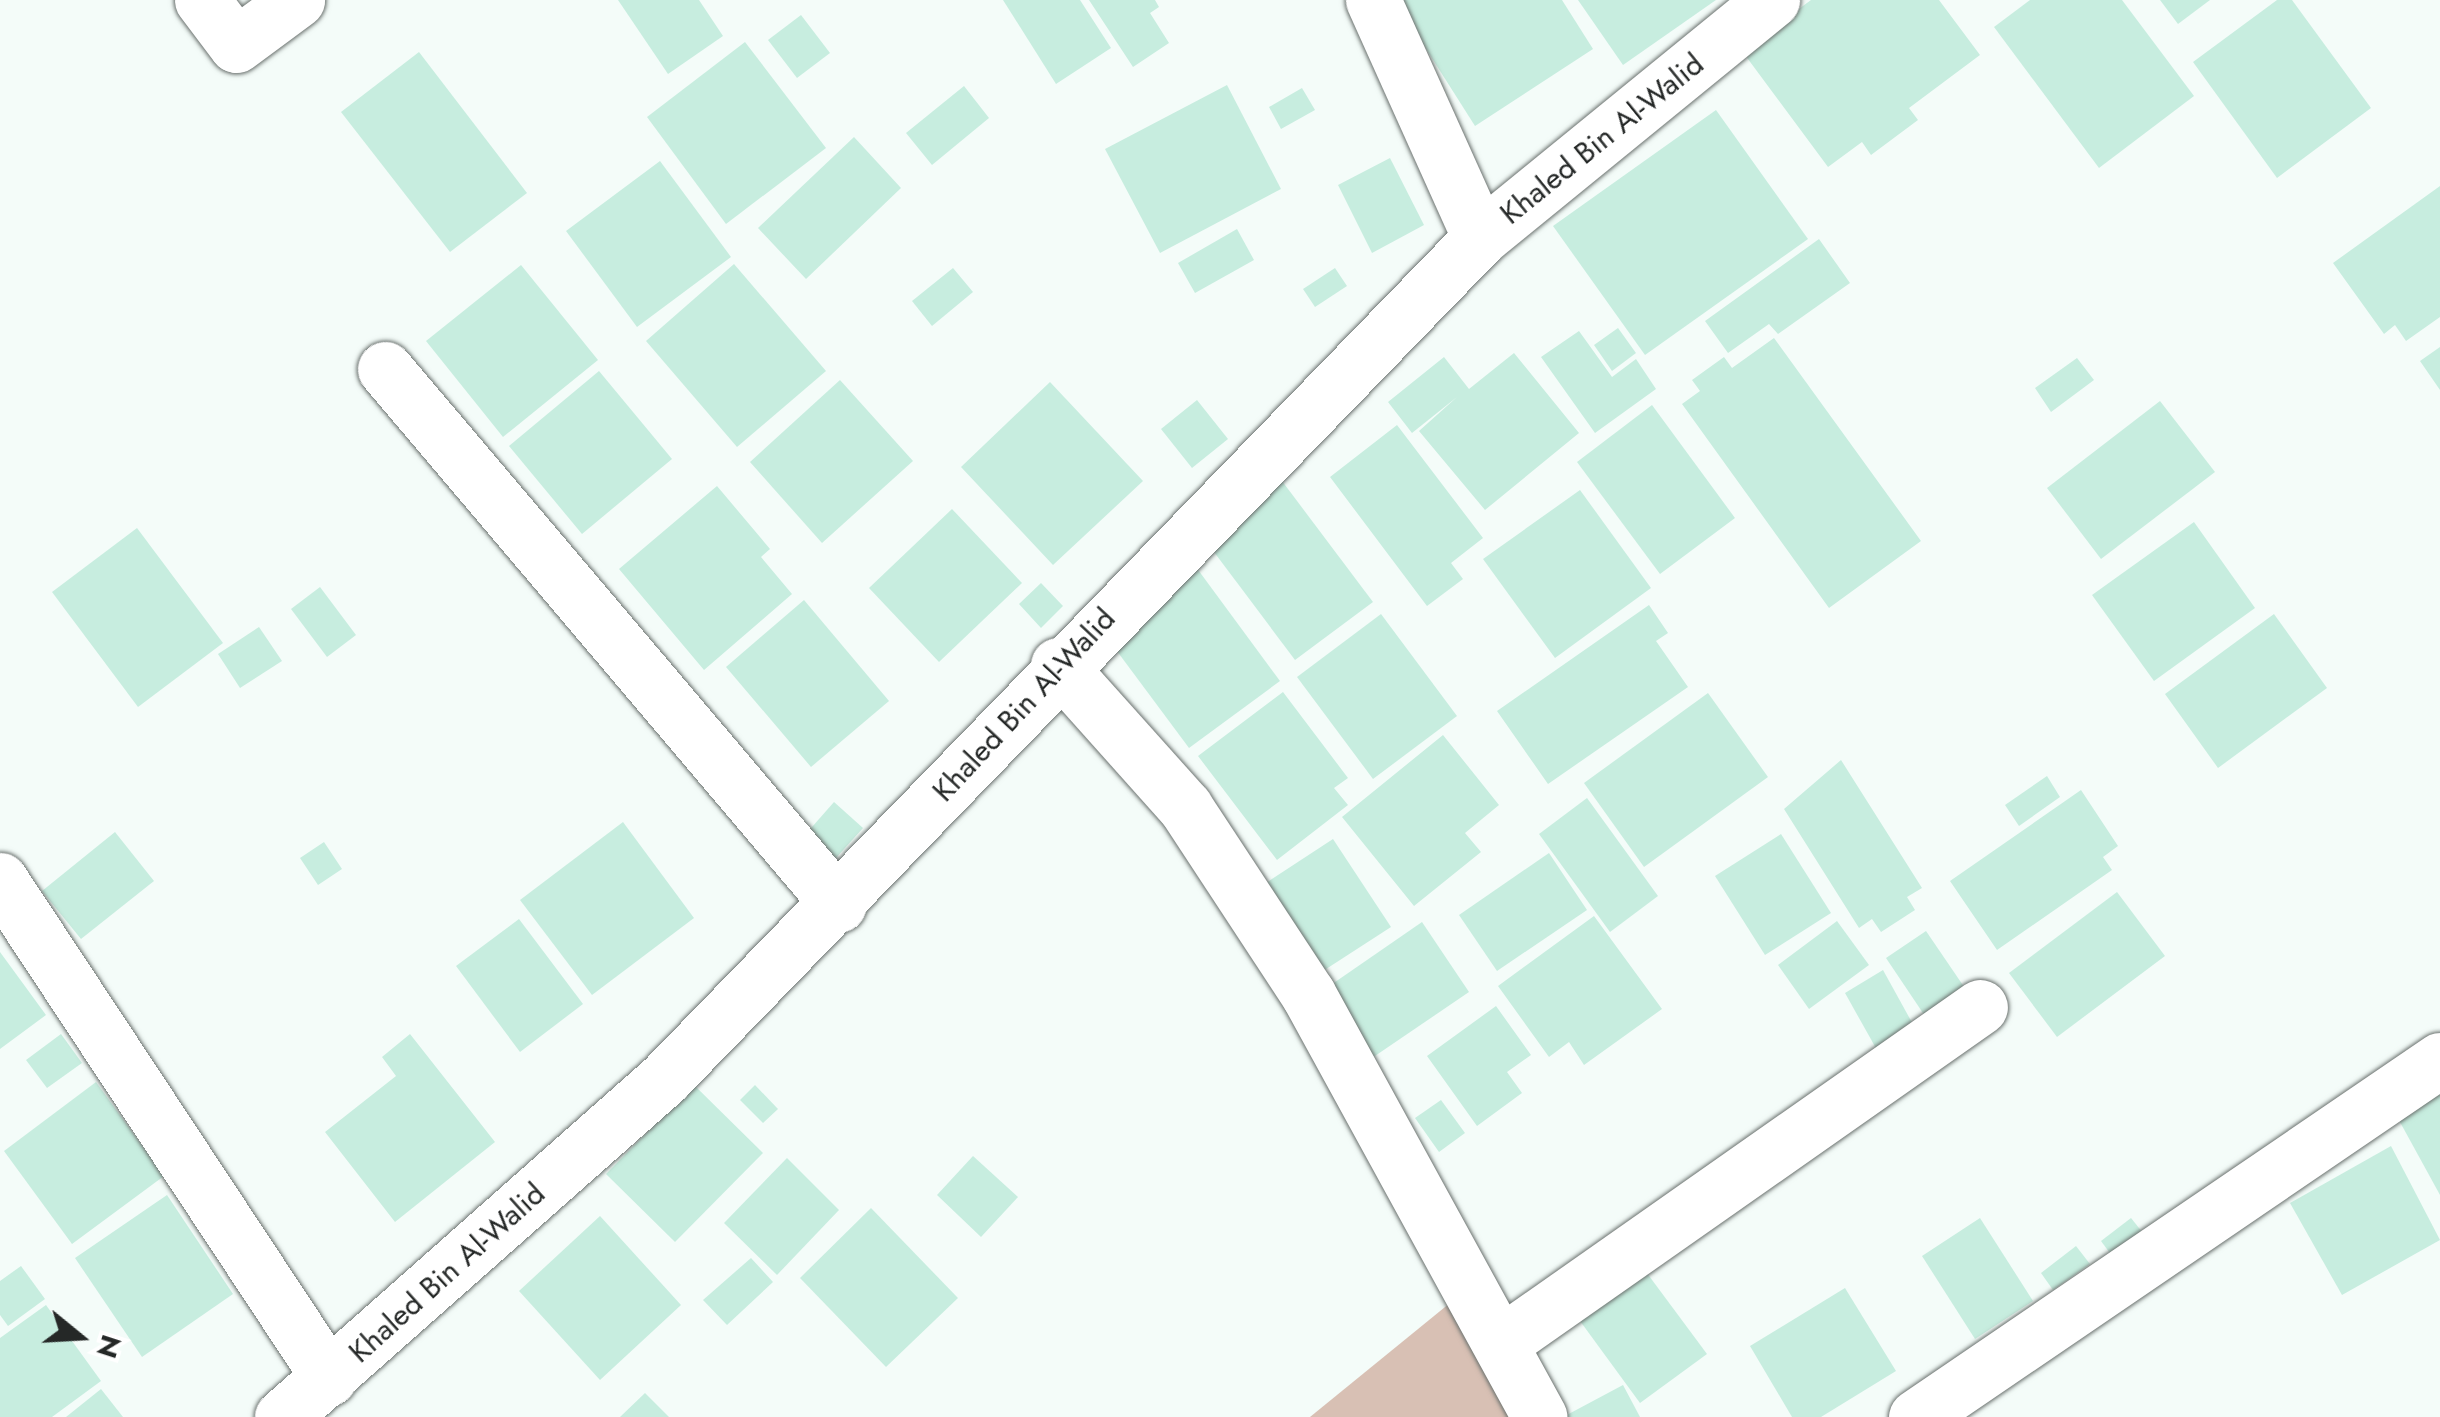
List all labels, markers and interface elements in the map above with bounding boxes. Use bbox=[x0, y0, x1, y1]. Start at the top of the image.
street label: Khaled Bin Al-Walid bbox=[1493, 46, 1711, 232]
street label: Khaled Bin Al-Walid bbox=[925, 601, 1123, 809]
street label: Khaled Bin Al-Walid bbox=[342, 1176, 552, 1370]
north arrow bbox=[30, 1287, 130, 1387]
text: N bbox=[86, 1330, 132, 1363]

